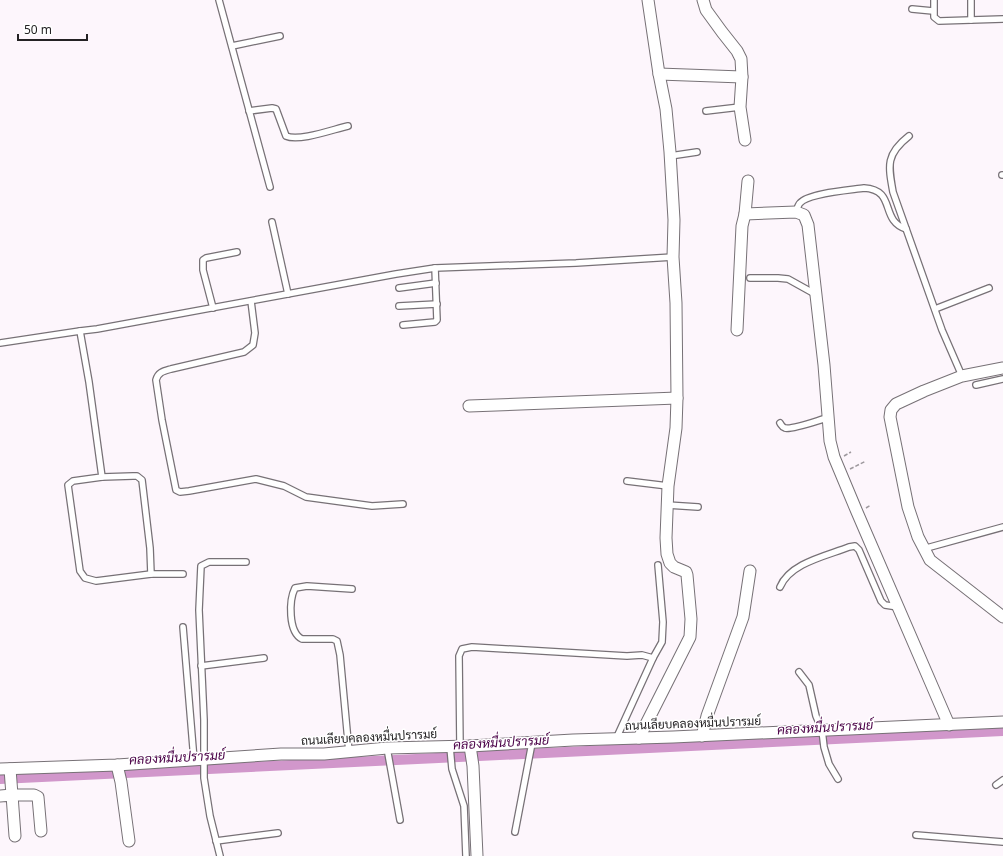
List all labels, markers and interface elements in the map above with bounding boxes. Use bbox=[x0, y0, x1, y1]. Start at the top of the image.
scale bar bbox=[18, 16, 87, 42]
text: 50 m bbox=[24, 21, 52, 38]
street label: ถนนเลียบคลองหมื่นปรารมย์ bbox=[624, 710, 761, 734]
water label: คลองหมื่นปรารมย์ bbox=[776, 712, 876, 739]
street label: ถนนเลียบคลองหมื่นปรารมย์ bbox=[300, 723, 438, 749]
water label: คลองหมื่นปรารมย์ bbox=[452, 727, 552, 754]
water label: คลองหมื่นปรารมย์ bbox=[128, 742, 228, 769]

